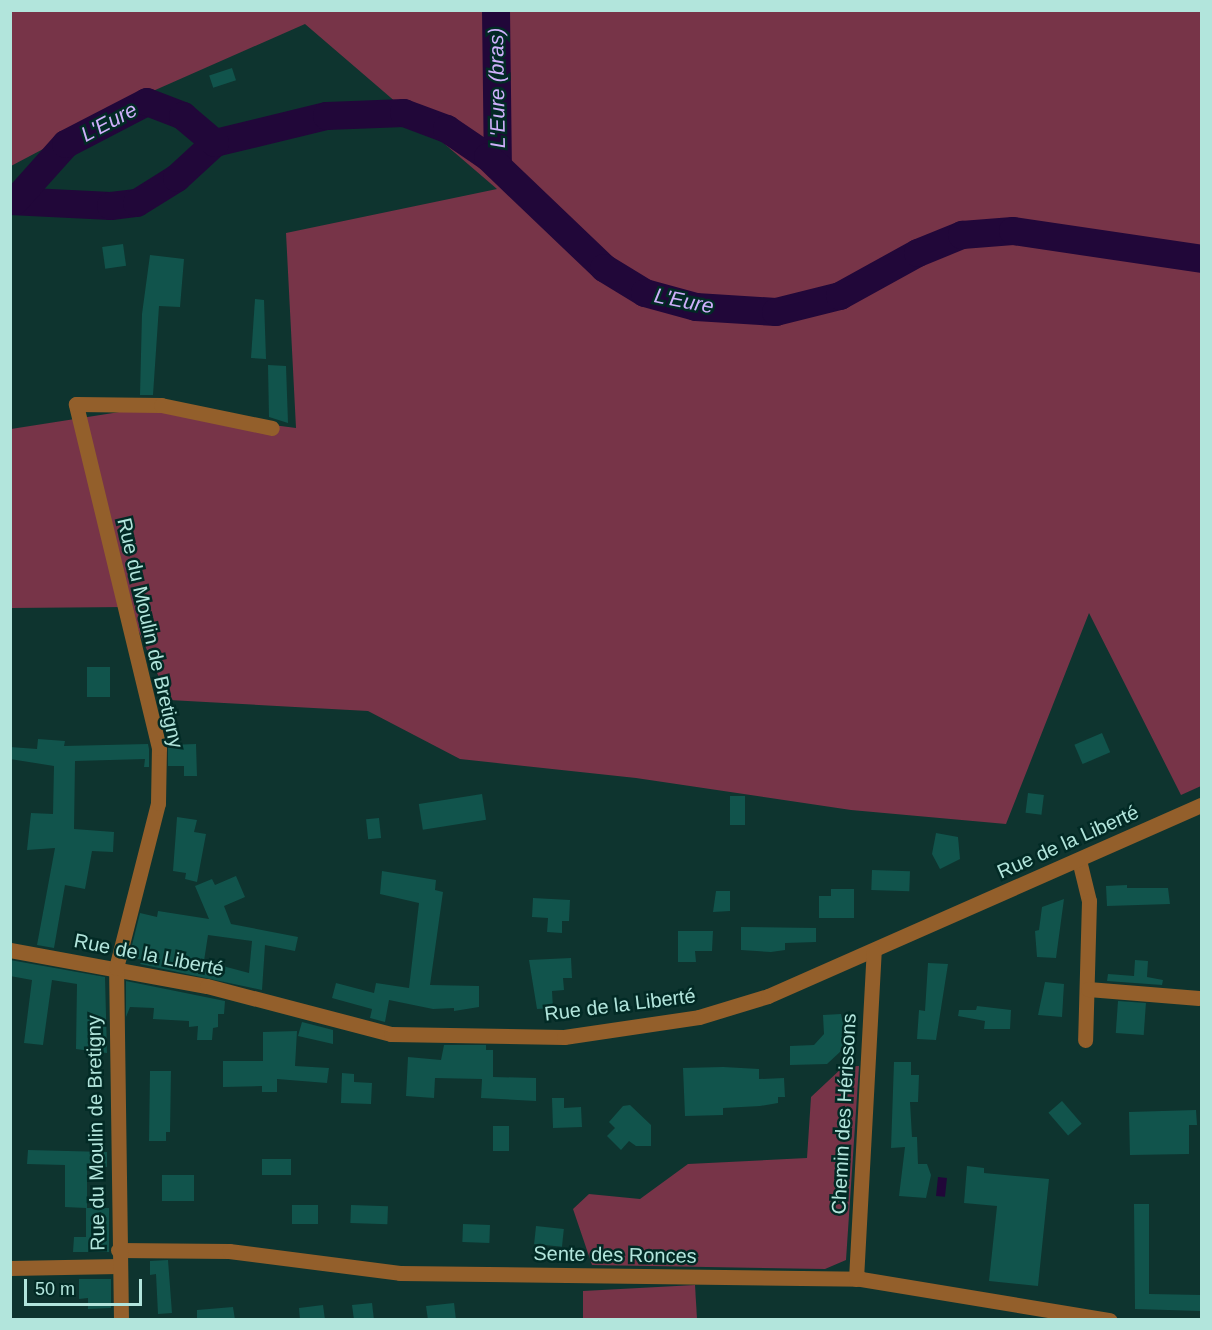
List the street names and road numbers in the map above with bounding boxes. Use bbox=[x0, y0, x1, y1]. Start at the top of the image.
street label: Rue du Moulin de Bretigny bbox=[112, 515, 188, 751]
street label: Rue de la Liberté bbox=[994, 800, 1142, 884]
street label: Rue de la Liberté bbox=[72, 929, 226, 981]
street label: Rue de la Liberté bbox=[543, 984, 697, 1026]
street label: Chemin des Hérissons bbox=[827, 1013, 861, 1215]
street label: Rue du Moulin de Bretigny bbox=[82, 1015, 110, 1251]
street label: Sente des Ronces bbox=[533, 1242, 697, 1268]

